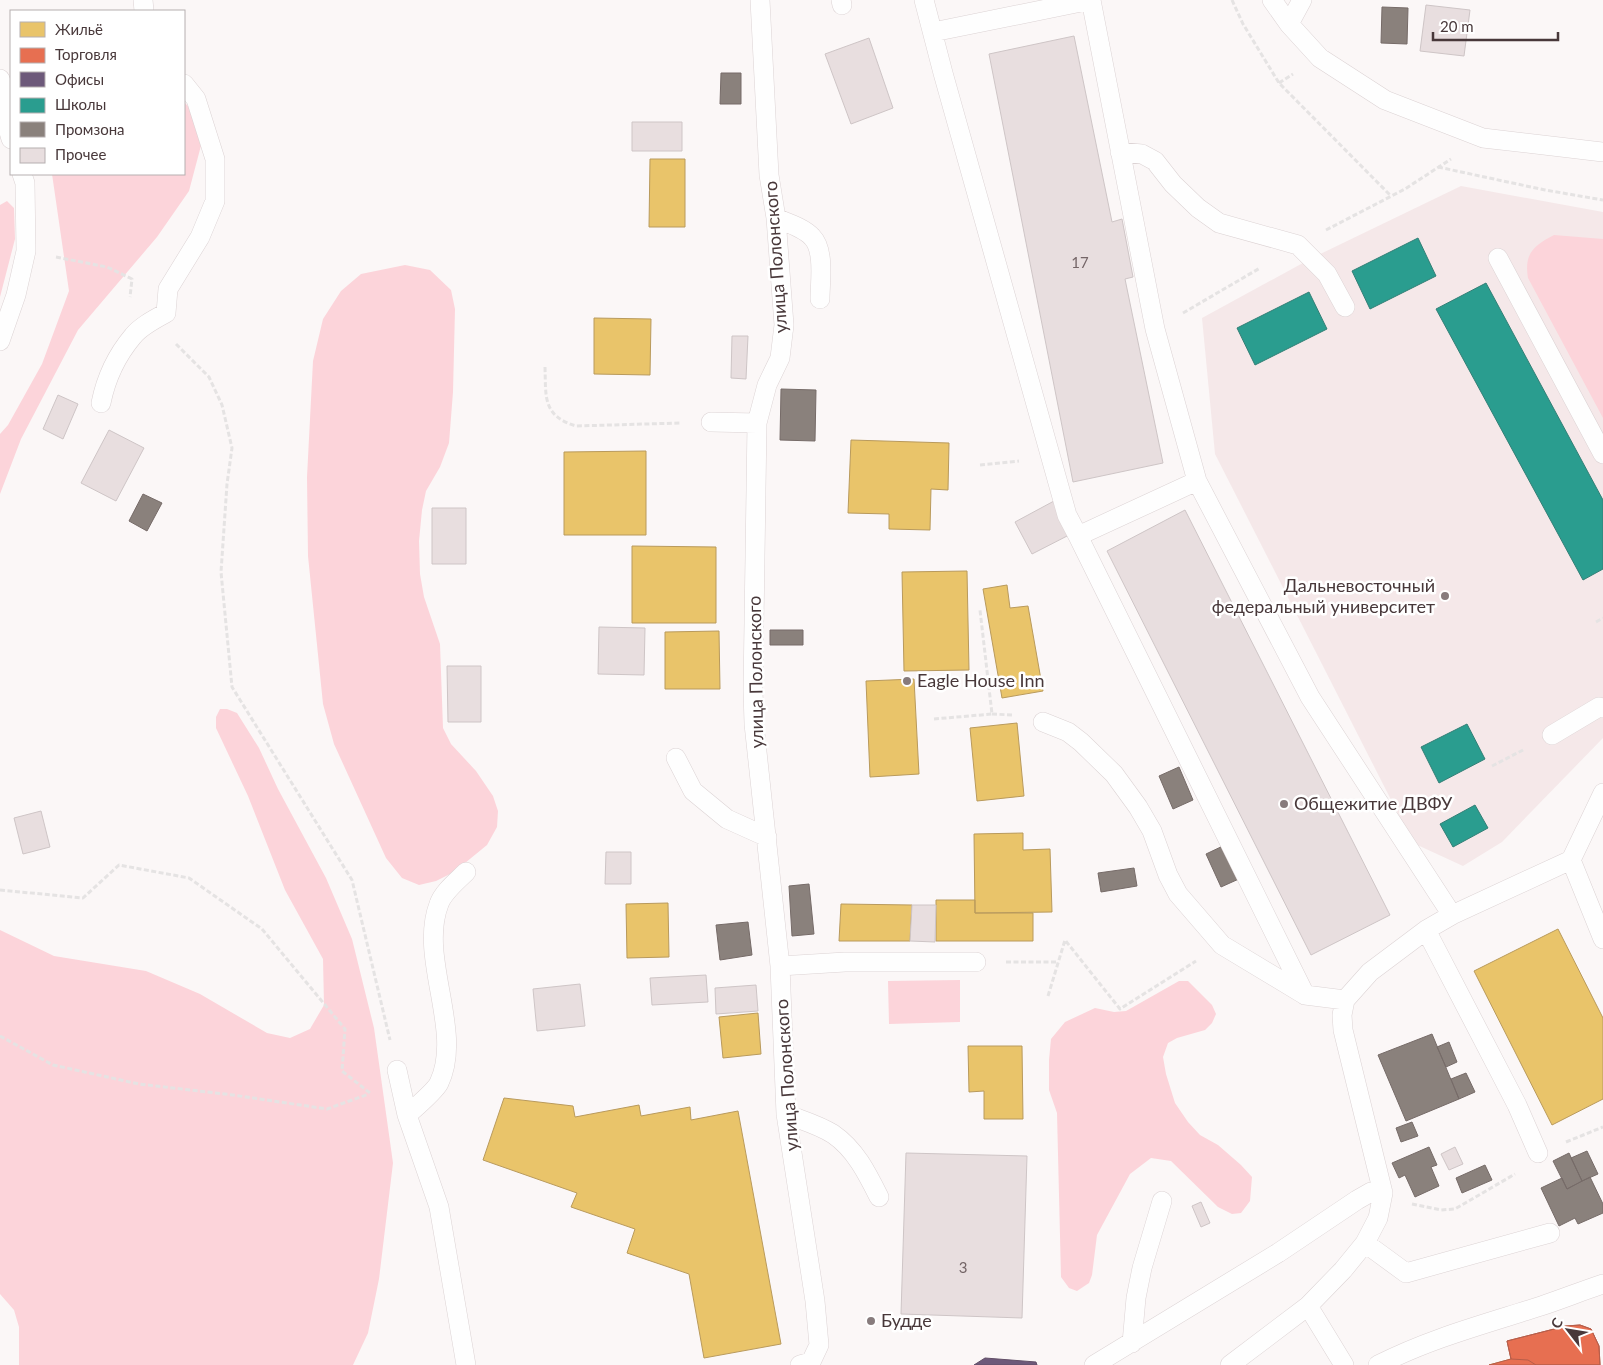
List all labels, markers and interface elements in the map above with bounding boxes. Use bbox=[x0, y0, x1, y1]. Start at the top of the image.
legend bbox=[10, 10, 185, 175]
scale bar bbox=[1433, 10, 1558, 42]
text: 20 m bbox=[1440, 17, 1474, 35]
text: Жильё bbox=[55, 20, 103, 38]
text: Торговля bbox=[55, 45, 117, 63]
text: Офисы bbox=[55, 70, 104, 88]
text: Школы bbox=[55, 95, 106, 113]
text: Промзона bbox=[55, 120, 125, 138]
text: Прочее bbox=[55, 145, 106, 163]
street label: улица Полонского bbox=[759, 180, 791, 334]
house number: 17 bbox=[1071, 253, 1089, 271]
place label: Дальневосточный федеральный университет bbox=[1212, 574, 1435, 617]
marker: Дальневосточный федеральный университет bbox=[1439, 590, 1451, 602]
street label: улица Полонского bbox=[743, 596, 767, 748]
place label: Eagle House Inn bbox=[917, 669, 1045, 691]
marker: Eagle House Inn bbox=[901, 675, 913, 687]
place label: Общежитие ДВФУ bbox=[1294, 792, 1453, 814]
marker: Общежитие ДВФУ bbox=[1278, 798, 1290, 810]
street label: улица Полонского bbox=[770, 998, 802, 1152]
house number: 3 bbox=[959, 1258, 967, 1276]
north arrow bbox=[1543, 1305, 1593, 1355]
place label: Будде bbox=[881, 1309, 932, 1331]
text: С bbox=[1547, 1314, 1566, 1331]
marker: Будде bbox=[865, 1315, 877, 1327]

